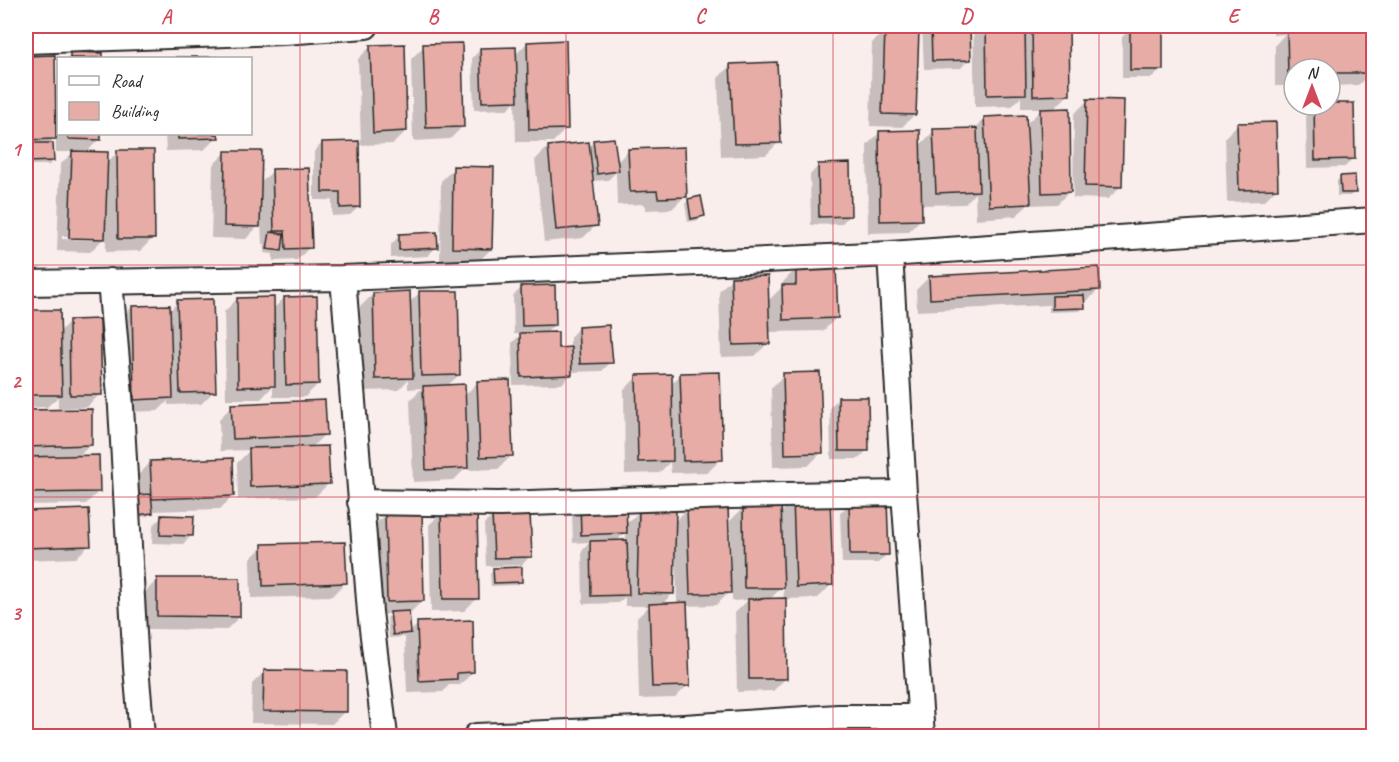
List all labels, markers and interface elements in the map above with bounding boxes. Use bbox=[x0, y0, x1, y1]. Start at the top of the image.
text: A bbox=[161, 4, 173, 29]
text: B bbox=[428, 4, 440, 29]
text: C bbox=[695, 4, 707, 29]
text: D bbox=[960, 4, 974, 29]
text: E bbox=[1228, 4, 1242, 29]
legend bbox=[57, 57, 252, 135]
north arrow bbox=[1282, 57, 1342, 117]
text: N bbox=[1307, 63, 1320, 83]
text: Road bbox=[111, 70, 144, 92]
text: Building bbox=[111, 100, 160, 122]
text: 1 bbox=[12, 137, 23, 162]
text: 2 bbox=[12, 369, 23, 394]
text: 3 bbox=[12, 601, 23, 626]

